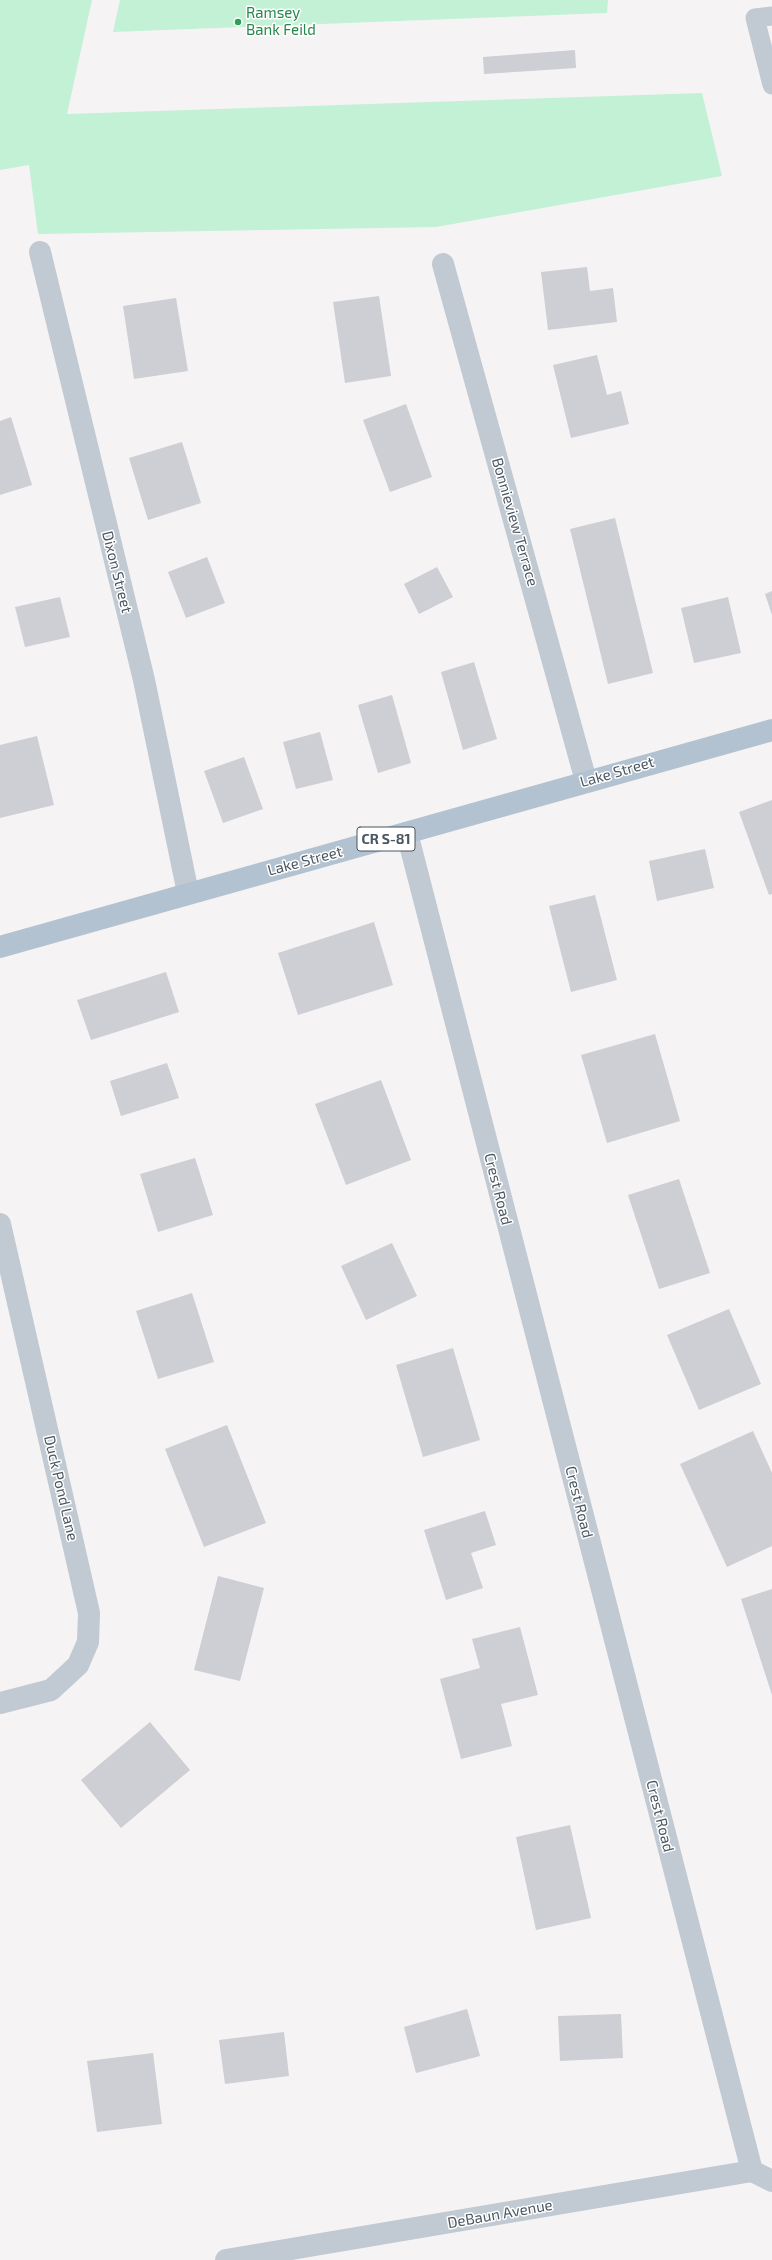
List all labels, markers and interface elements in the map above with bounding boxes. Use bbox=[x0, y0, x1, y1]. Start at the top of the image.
place label: Ramsey Bank Feild bbox=[246, 4, 316, 39]
marker: Ramsey Bank Feild bbox=[233, 17, 243, 27]
street label: Bonnieview Terrace bbox=[488, 456, 542, 588]
street label: Dixon Street bbox=[98, 529, 136, 615]
street label: Lake Street bbox=[578, 753, 656, 791]
road number: CR S-81 bbox=[357, 827, 415, 851]
street label: Lake Street bbox=[266, 842, 344, 880]
street label: Crest Road bbox=[480, 1151, 516, 1227]
street label: Duck Pond Lane bbox=[40, 1434, 82, 1542]
street label: Crest Road bbox=[561, 1464, 597, 1540]
street label: Crest Road bbox=[642, 1778, 678, 1854]
street label: DeBaun Avenue bbox=[446, 2196, 554, 2232]

